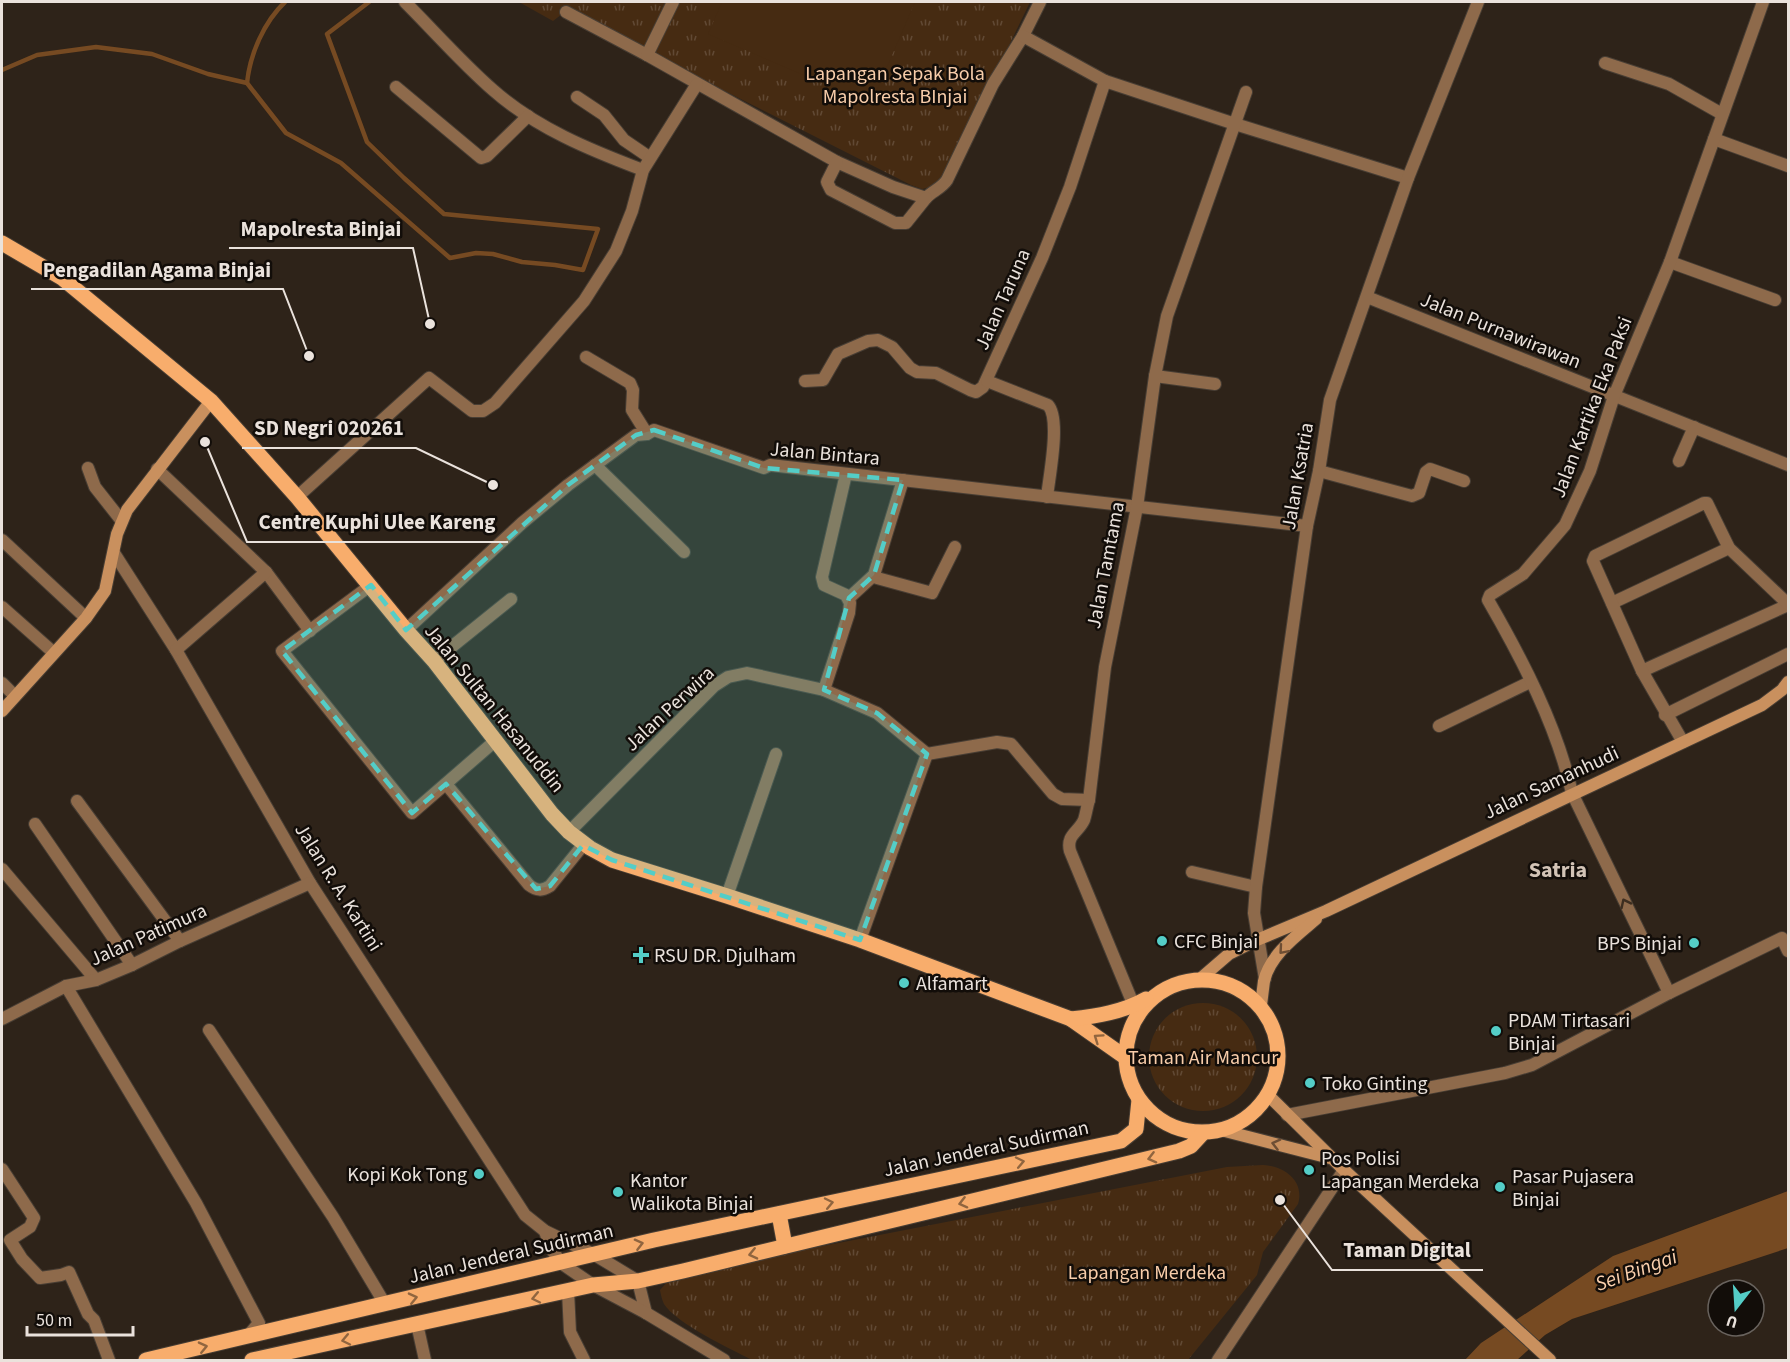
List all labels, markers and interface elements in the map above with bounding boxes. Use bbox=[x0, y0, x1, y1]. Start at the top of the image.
park label: Lapangan Sepak Bola Mapolresta BInjai bbox=[805, 60, 985, 111]
callout: Mapolresta Binjai bbox=[229, 209, 413, 248]
text: Mapolresta Binjai bbox=[241, 214, 401, 244]
street label: Jalan Taruna bbox=[968, 244, 1038, 354]
callout: Pengadilan Agama Binjai bbox=[31, 250, 283, 289]
text: Pengadilan Agama Binjai bbox=[43, 255, 271, 285]
street label: Jalan Purnawirawan bbox=[1416, 286, 1585, 376]
street label: Jalan Kartika Eka Paksi bbox=[1544, 313, 1639, 502]
callout: SD Negri 020261 bbox=[242, 409, 416, 448]
text: SD Negri 020261 bbox=[254, 413, 404, 443]
street label: Jalan Ksatria bbox=[1275, 420, 1321, 532]
street label: Jalan Bintara bbox=[769, 435, 881, 473]
street label: Jalan Tamtama bbox=[1080, 499, 1132, 631]
callout: Centre Kuphi Ulee Kareng bbox=[247, 503, 508, 542]
text: Centre Kuphi Ulee Kareng bbox=[258, 507, 496, 537]
street label: Jalan Sultan Hasanuddin bbox=[417, 619, 571, 799]
street label: Jalan Perwira bbox=[619, 660, 721, 758]
street label: Jalan Samanhudi bbox=[1479, 739, 1623, 826]
street label: Jalan R. A. Kartini bbox=[288, 818, 389, 957]
district label: Satria bbox=[1529, 854, 1587, 886]
street label: Jalan Patimura bbox=[85, 897, 212, 973]
one-way arrow bbox=[1621, 898, 1633, 909]
place label: CFC Binjai bbox=[1174, 928, 1258, 956]
place label: BPS Binjai bbox=[1597, 930, 1682, 958]
marker: CFC Binjai bbox=[1155, 934, 1169, 948]
marker: BPS Binjai bbox=[1687, 936, 1701, 950]
place label: RSU DR. Djulham bbox=[654, 942, 796, 970]
one-way arrow bbox=[1279, 943, 1290, 954]
marker: RSU DR. Djulham bbox=[632, 946, 650, 964]
place label: Alfamart bbox=[916, 970, 988, 998]
marker: Alfamart bbox=[897, 976, 911, 990]
place label: PDAM Tirtasari Binjai bbox=[1508, 1007, 1630, 1058]
marker: PDAM Tirtasari Binjai bbox=[1489, 1024, 1503, 1038]
one-way arrow bbox=[1094, 1034, 1105, 1045]
park label: Taman Air Mancur bbox=[1128, 1044, 1278, 1072]
place label: Toko Ginting bbox=[1322, 1070, 1428, 1098]
marker: Toko Ginting bbox=[1303, 1076, 1317, 1090]
street label: Jalan Jenderal Sudirman bbox=[881, 1114, 1091, 1184]
one-way arrow bbox=[1271, 1138, 1281, 1151]
place label: Pos Polisi Lapangan Merdeka bbox=[1321, 1145, 1479, 1196]
one-way arrow bbox=[1147, 1150, 1157, 1163]
one-way arrow bbox=[1015, 1156, 1025, 1169]
place label: Kopi Kok Tong bbox=[347, 1161, 467, 1189]
marker: Pos Polisi Lapangan Merdeka bbox=[1302, 1163, 1316, 1177]
place label: Pasar Pujasera Binjai bbox=[1512, 1163, 1634, 1214]
marker: Kopi Kok Tong bbox=[472, 1167, 486, 1181]
place label: Kantor Walikota Binjai bbox=[630, 1167, 754, 1218]
marker: Pasar Pujasera Binjai bbox=[1493, 1180, 1507, 1194]
marker: Kantor Walikota Binjai bbox=[611, 1185, 625, 1199]
one-way arrow bbox=[958, 1196, 968, 1209]
one-way arrow bbox=[824, 1197, 834, 1210]
street label: Jalan Jenderal Sudirman bbox=[406, 1217, 616, 1291]
callout: Taman Digital bbox=[1332, 1231, 1483, 1270]
text: Taman Digital bbox=[1343, 1235, 1471, 1265]
one-way arrow bbox=[633, 1239, 643, 1252]
water label: Sei Bingai bbox=[1591, 1241, 1682, 1299]
one-way arrow bbox=[748, 1247, 758, 1260]
park label: Lapangan Merdeka bbox=[1068, 1259, 1226, 1287]
north arrow bbox=[1706, 1278, 1766, 1338]
one-way arrow bbox=[531, 1291, 541, 1304]
one-way arrow bbox=[408, 1292, 418, 1305]
scale bar bbox=[27, 1299, 134, 1337]
text: 50 m bbox=[36, 1308, 72, 1333]
text: U bbox=[1724, 1309, 1740, 1333]
one-way arrow bbox=[341, 1332, 351, 1345]
one-way arrow bbox=[198, 1341, 208, 1354]

